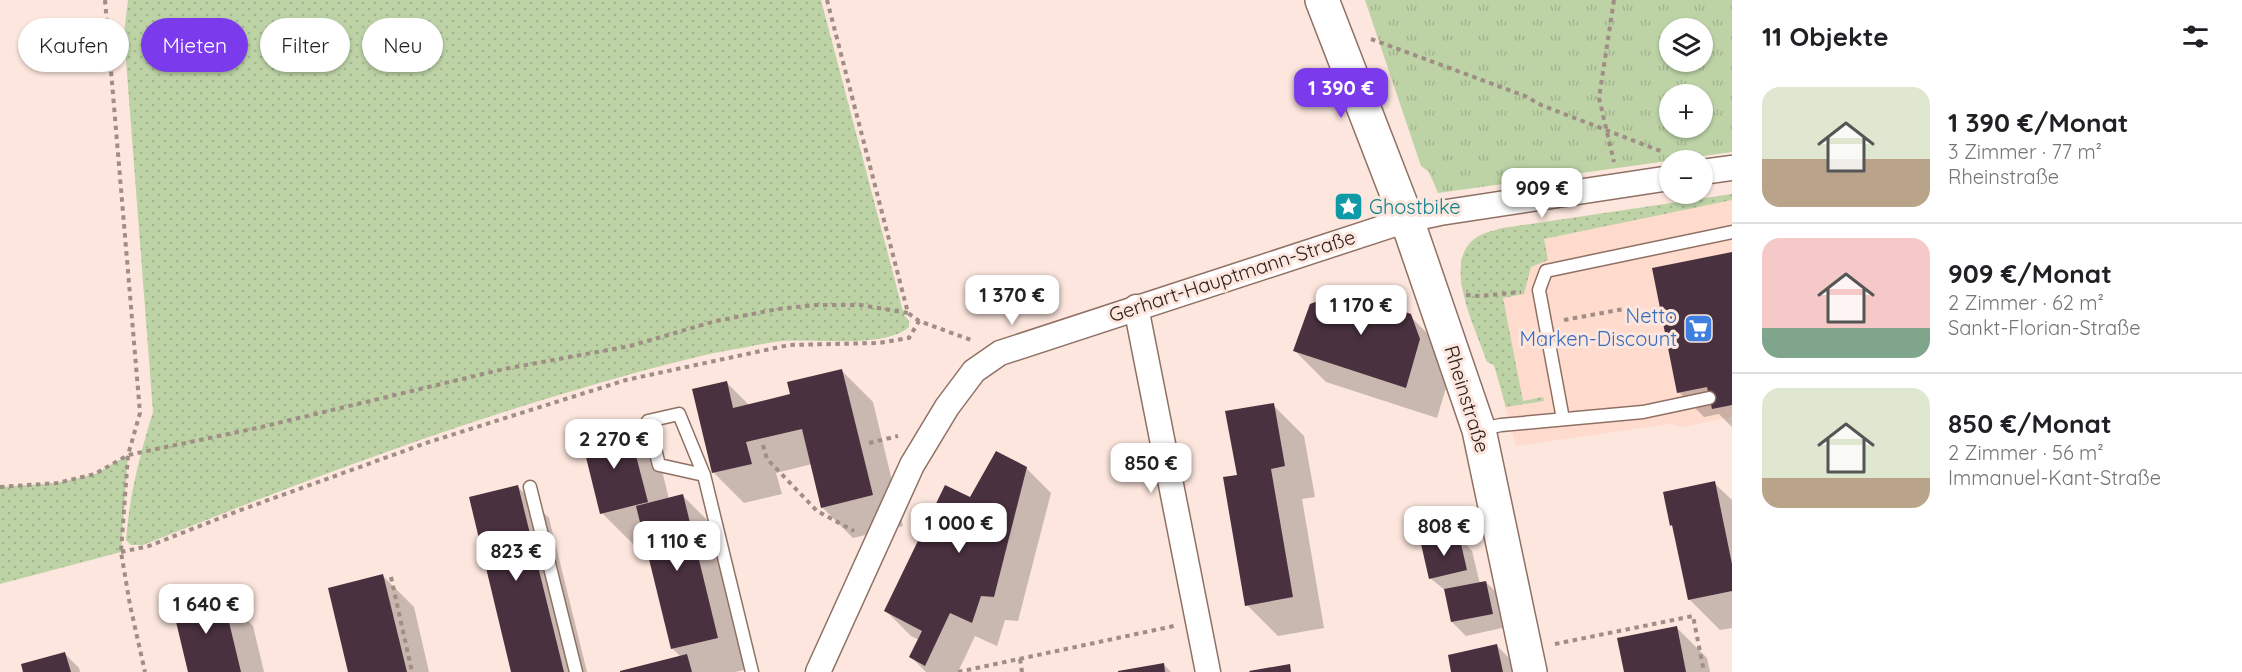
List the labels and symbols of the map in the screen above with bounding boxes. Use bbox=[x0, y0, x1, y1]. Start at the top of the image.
pin: 1 390 € bbox=[1286, 68, 1396, 119]
pin: 909 € bbox=[1500, 168, 1584, 219]
place icon: Ghostbike bbox=[1332, 191, 1364, 223]
place label: Ghostbike bbox=[1369, 194, 1460, 219]
street label: Gerhart-Hauptmann-Straße bbox=[1106, 224, 1358, 327]
pin: 1 370 € bbox=[957, 275, 1067, 326]
pin: 1 170 € bbox=[1306, 285, 1416, 336]
place label: Netto Marken-Discount bbox=[1520, 303, 1677, 351]
supermarket icon: Netto Marken-Discount bbox=[1682, 312, 1714, 344]
street label: Rheinstraße bbox=[1439, 342, 1496, 456]
pin: 2 270 € bbox=[559, 419, 669, 470]
pin: 850 € bbox=[1109, 443, 1193, 494]
pin: 1 000 € bbox=[904, 503, 1014, 554]
pin: 808 € bbox=[1402, 506, 1486, 557]
pin: 1 110 € bbox=[622, 521, 732, 572]
pin: 823 € bbox=[474, 531, 558, 582]
pin: 1 640 € bbox=[151, 584, 261, 635]

